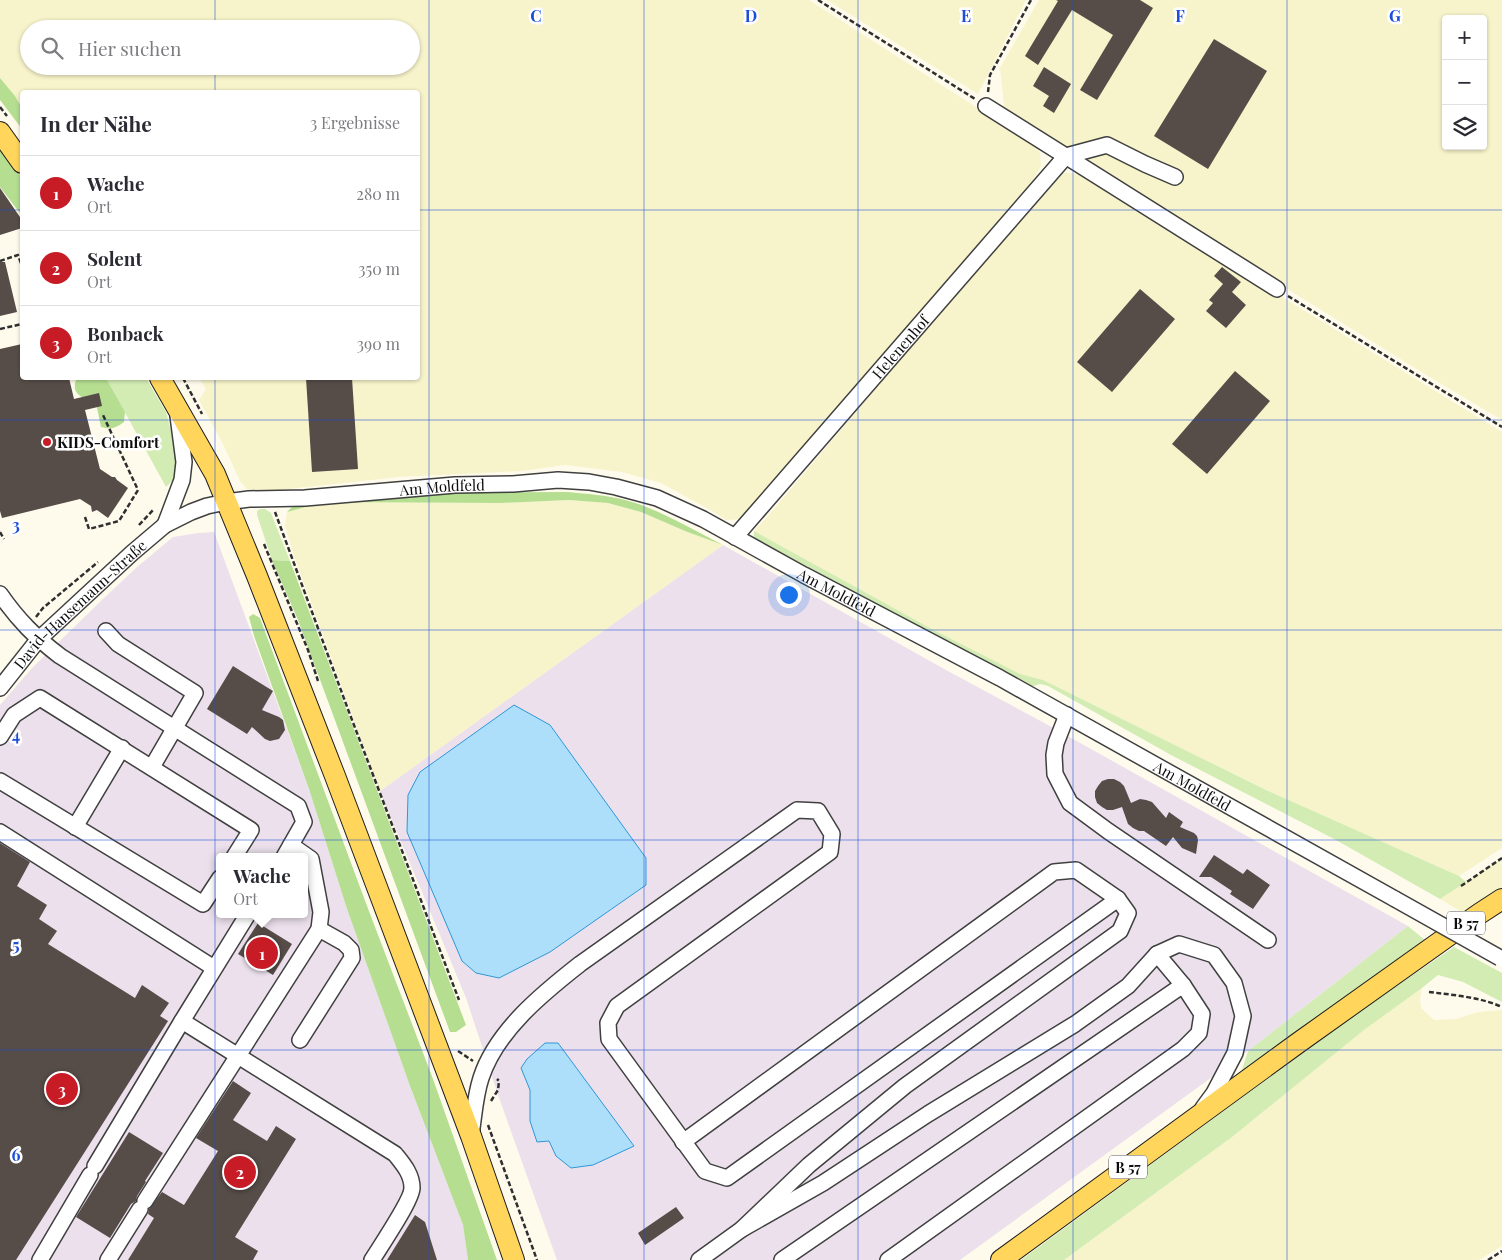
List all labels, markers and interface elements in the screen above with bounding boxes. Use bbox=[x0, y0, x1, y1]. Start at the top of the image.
text: C bbox=[530, 5, 542, 26]
text: D bbox=[745, 5, 757, 26]
text: E bbox=[961, 5, 971, 26]
text: F bbox=[1175, 5, 1185, 26]
text: G bbox=[1389, 5, 1401, 26]
map controls bbox=[1442, 15, 1487, 150]
button: + bbox=[1442, 15, 1487, 60]
search box bbox=[20, 20, 420, 75]
icon: search bbox=[38, 34, 66, 62]
text: Hier suchen bbox=[78, 35, 181, 61]
button: − bbox=[1442, 60, 1487, 105]
button: layers bbox=[1442, 105, 1487, 150]
text: In der Nähe bbox=[40, 109, 152, 137]
text: 3 Ergebnisse bbox=[310, 112, 400, 133]
text: Wache bbox=[87, 170, 145, 196]
text: 1 bbox=[53, 183, 59, 204]
text: 280 m bbox=[356, 183, 400, 204]
text: Ort bbox=[87, 196, 112, 217]
text: Solent bbox=[87, 245, 142, 271]
text: 2 bbox=[52, 258, 60, 279]
text: 350 m bbox=[358, 258, 400, 279]
text: Ort bbox=[87, 271, 112, 292]
street label: Helenenhof bbox=[867, 310, 934, 383]
text: Bonback bbox=[87, 320, 164, 346]
text: 3 bbox=[52, 333, 60, 354]
text: 390 m bbox=[357, 333, 400, 354]
text: Ort bbox=[87, 346, 112, 367]
place label: KIDS-Comfort bbox=[57, 432, 160, 452]
marker: KIDS-Comfort bbox=[41, 436, 53, 448]
street label: Am Moldfeld bbox=[398, 474, 485, 500]
text: 3 bbox=[12, 514, 20, 535]
street label: David-Hansemann-Straße bbox=[9, 535, 150, 673]
street label: Am Moldfeld bbox=[793, 563, 879, 621]
your location bbox=[776, 582, 802, 608]
text: 4 bbox=[12, 724, 20, 745]
street label: Am Moldfeld bbox=[1149, 756, 1235, 815]
popup bbox=[216, 853, 308, 918]
text: Wache bbox=[233, 862, 291, 888]
text: Ort bbox=[233, 888, 258, 909]
road number: B 57 bbox=[1447, 911, 1485, 934]
text: 5 bbox=[12, 934, 20, 955]
pin: 1 bbox=[246, 934, 278, 972]
pin: 3 bbox=[46, 1070, 78, 1108]
text: 6 bbox=[12, 1144, 21, 1165]
pin: 2 bbox=[224, 1153, 256, 1191]
road number: B 57 bbox=[1109, 1156, 1147, 1178]

